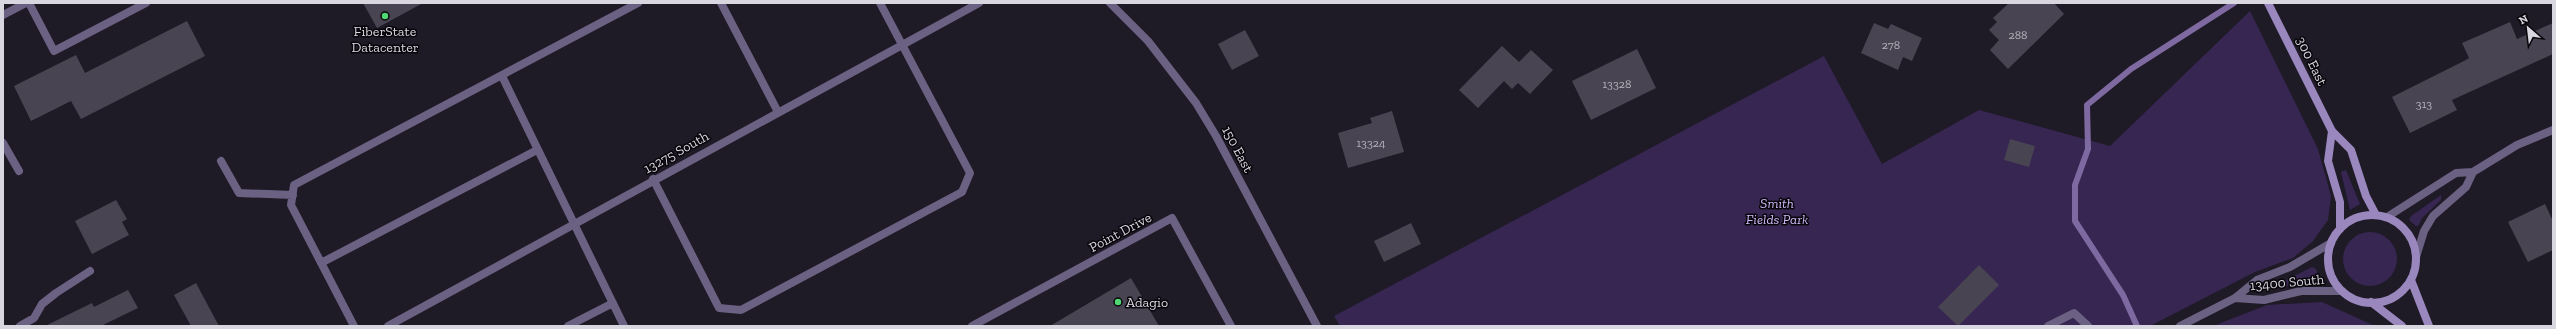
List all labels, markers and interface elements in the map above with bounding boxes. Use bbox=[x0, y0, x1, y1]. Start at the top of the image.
north arrow bbox=[2508, 8, 2548, 48]
marker: FiberState Datacenter bbox=[380, 11, 390, 21]
text: N bbox=[2517, 12, 2531, 27]
place label: FiberState Datacenter bbox=[351, 23, 419, 56]
house number: 288 bbox=[2008, 28, 2028, 42]
street label: 300 East bbox=[2292, 34, 2331, 89]
house number: 278 bbox=[1882, 38, 1900, 52]
house number: 13328 bbox=[1603, 77, 1632, 91]
house number: 313 bbox=[2416, 97, 2432, 111]
street label: 150 East bbox=[1218, 123, 1257, 176]
street label: 13275 South bbox=[641, 127, 712, 177]
house number: 13324 bbox=[1356, 136, 1386, 150]
park label: Smith Fields Park bbox=[1746, 195, 1808, 228]
street label: Point Drive bbox=[1086, 209, 1155, 256]
street label: 13400 South bbox=[2249, 271, 2325, 294]
place label: Adagio bbox=[1126, 294, 1168, 311]
marker: Adagio bbox=[1113, 297, 1123, 307]

